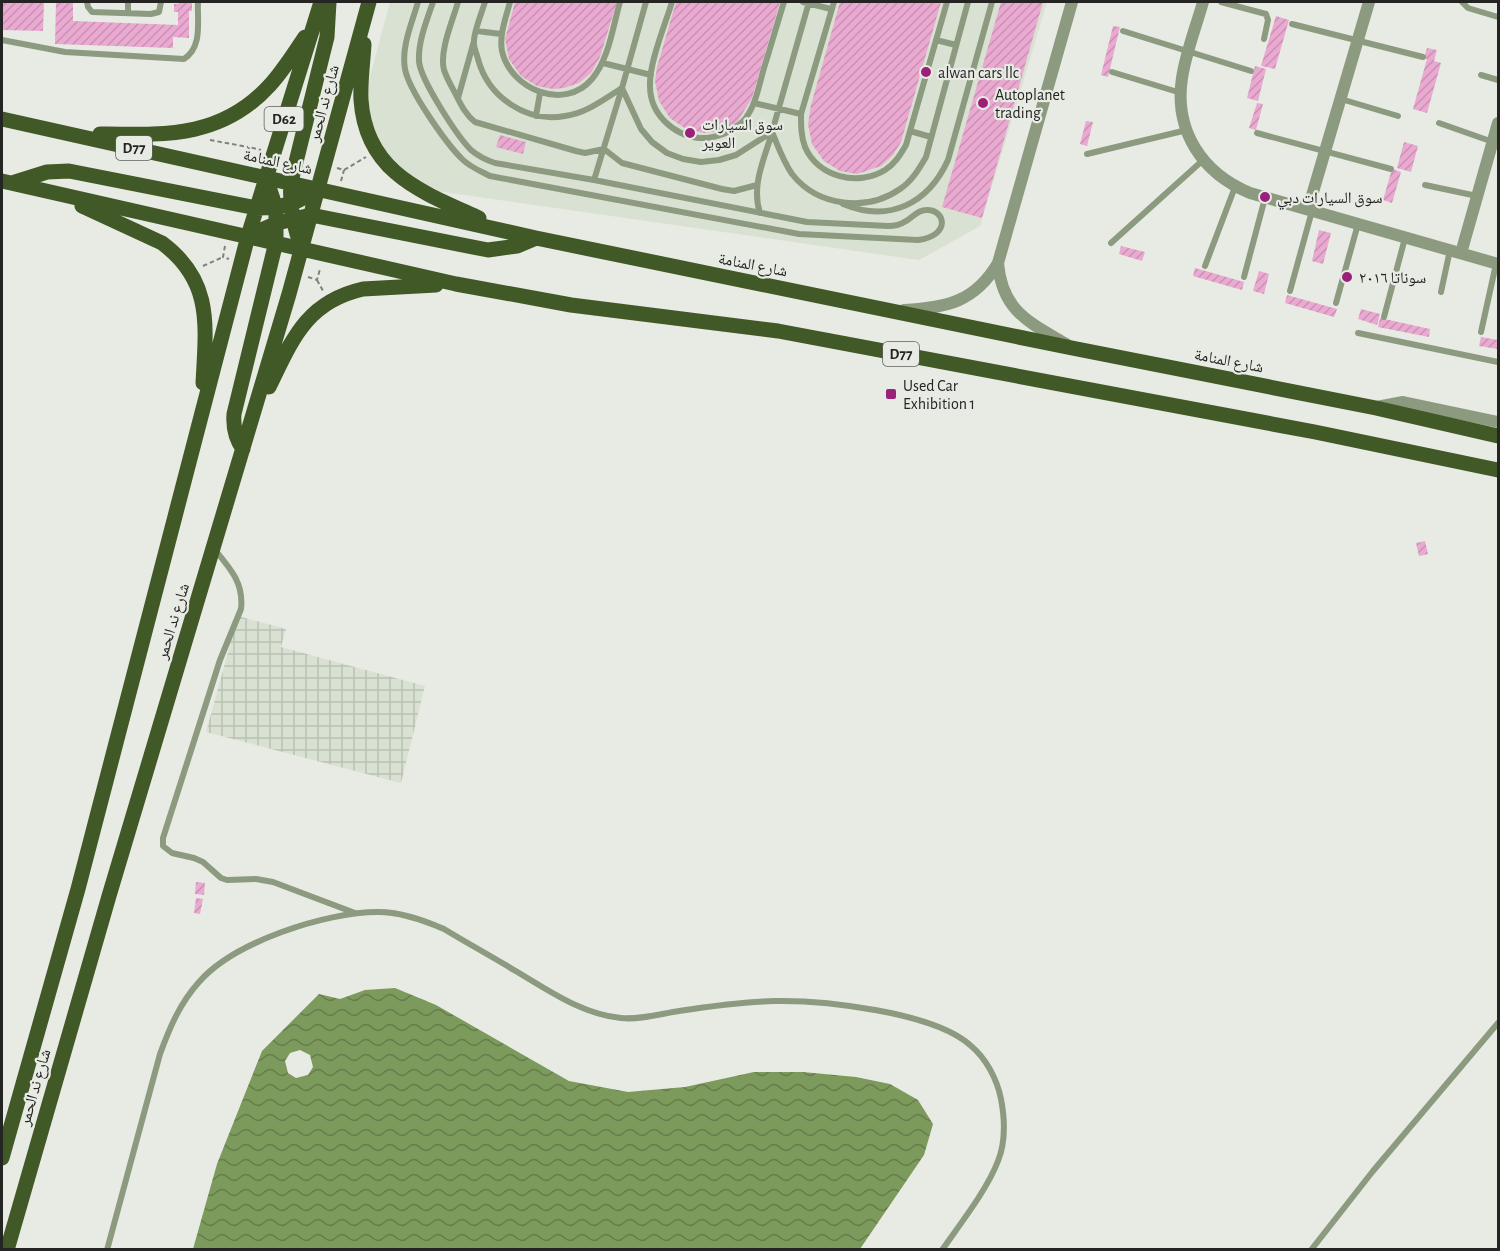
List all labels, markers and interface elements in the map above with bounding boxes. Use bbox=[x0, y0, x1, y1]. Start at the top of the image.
street label: شارع ند الحمر bbox=[306, 63, 344, 145]
marker: alwan cars llc bbox=[919, 65, 933, 79]
place label: alwan cars llc bbox=[938, 65, 1019, 81]
place label: Autoplanet trading bbox=[995, 87, 1065, 121]
marker: Autoplanet trading bbox=[976, 96, 990, 110]
road number: D62 bbox=[264, 107, 304, 131]
place label: سوق السيارات العوير bbox=[701, 117, 783, 152]
marker: سوق السيارات العوير bbox=[683, 126, 697, 140]
road number: D77 bbox=[116, 136, 152, 160]
street label: شارع المنامة bbox=[241, 147, 314, 179]
marker: سوق السيارات دبي bbox=[1258, 190, 1272, 204]
place label: سوق السيارات دبي bbox=[1277, 190, 1383, 210]
street label: شارع المنامة bbox=[716, 250, 789, 281]
marker: سوناتا ٢٠١٦ bbox=[1340, 270, 1354, 284]
place label: سوناتا ٢٠١٦ bbox=[1359, 270, 1426, 287]
road number: D77 bbox=[883, 342, 919, 366]
street label: شارع المنامة bbox=[1192, 346, 1265, 377]
place label: Used Car Exhibition 1 bbox=[903, 378, 975, 412]
marker: Used Car Exhibition 1 bbox=[884, 387, 898, 401]
street label: شارع ند الحمر bbox=[154, 581, 194, 663]
street label: شارع ند الحمر bbox=[16, 1047, 55, 1129]

